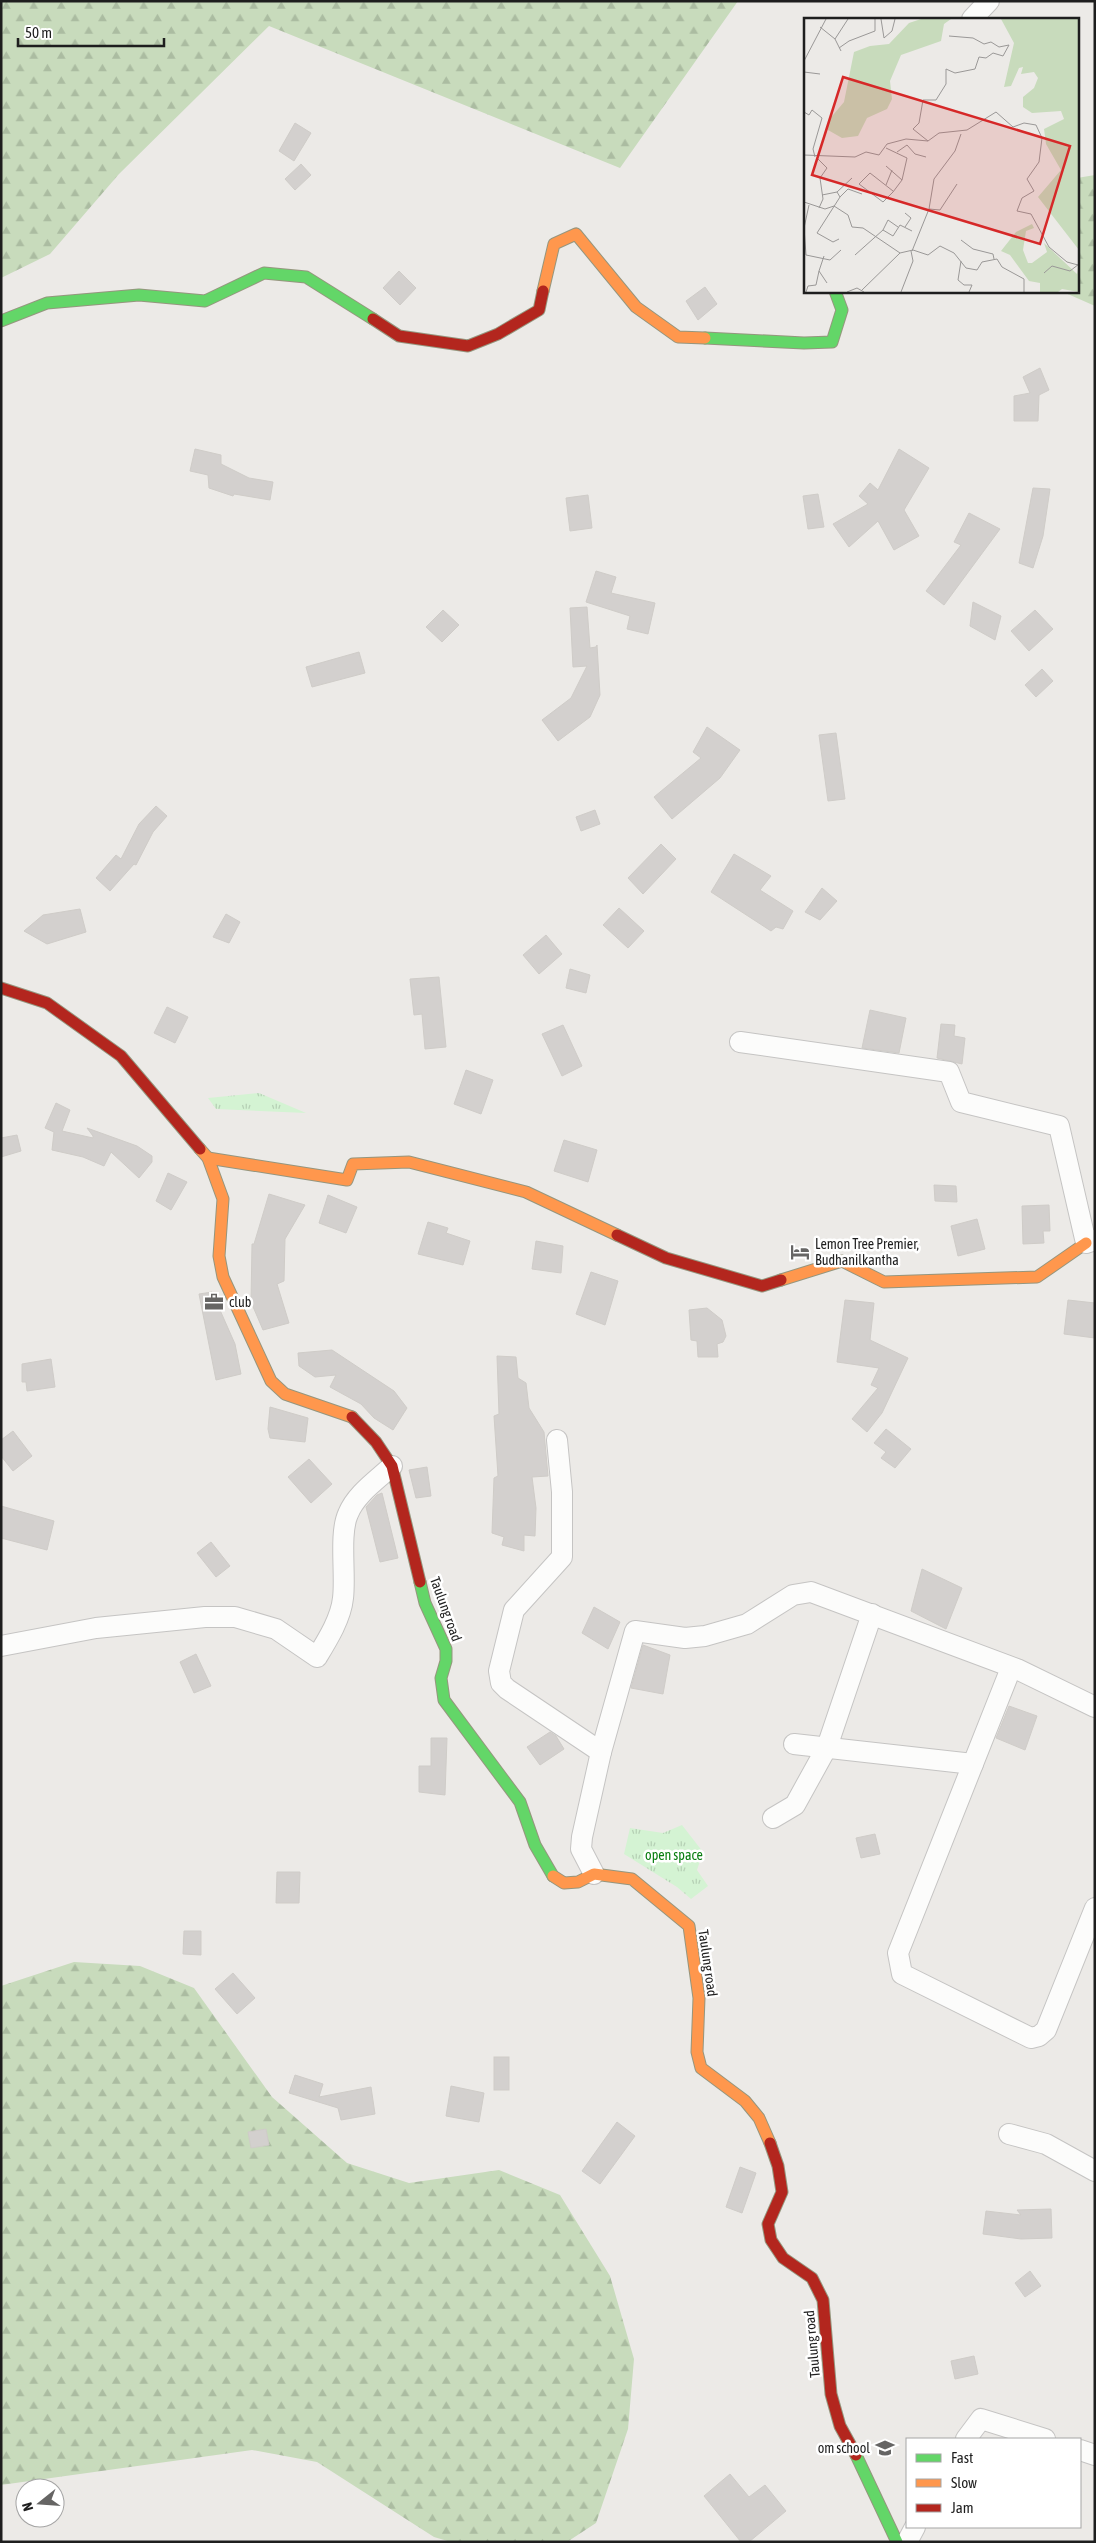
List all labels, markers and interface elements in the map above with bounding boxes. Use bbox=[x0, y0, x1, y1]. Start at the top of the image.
scale bar bbox=[18, 15, 164, 47]
inset map bbox=[804, 18, 1078, 292]
text: 50 m bbox=[25, 24, 52, 41]
place label: Lemon Tree Premier, Budhanilkantha bbox=[815, 1236, 919, 1268]
hotel icon: Lemon Tree Premier, Budhanilkantha bbox=[789, 1241, 811, 1263]
office icon: club bbox=[203, 1291, 225, 1313]
place label: club bbox=[229, 1294, 252, 1310]
street label: Taulung road bbox=[427, 1575, 465, 1643]
park label: open space bbox=[645, 1847, 703, 1863]
street label: Taulung road bbox=[695, 1928, 721, 1998]
street label: Taulung road bbox=[801, 2310, 823, 2378]
school or university icon: om school bbox=[874, 2437, 896, 2459]
legend bbox=[906, 2438, 1081, 2528]
place label: om school bbox=[818, 2440, 870, 2456]
text: Fast bbox=[951, 2449, 973, 2466]
text: Slow bbox=[951, 2474, 977, 2491]
north arrow bbox=[15, 2478, 65, 2528]
text: Jam bbox=[951, 2499, 974, 2516]
text: N bbox=[19, 2501, 36, 2513]

